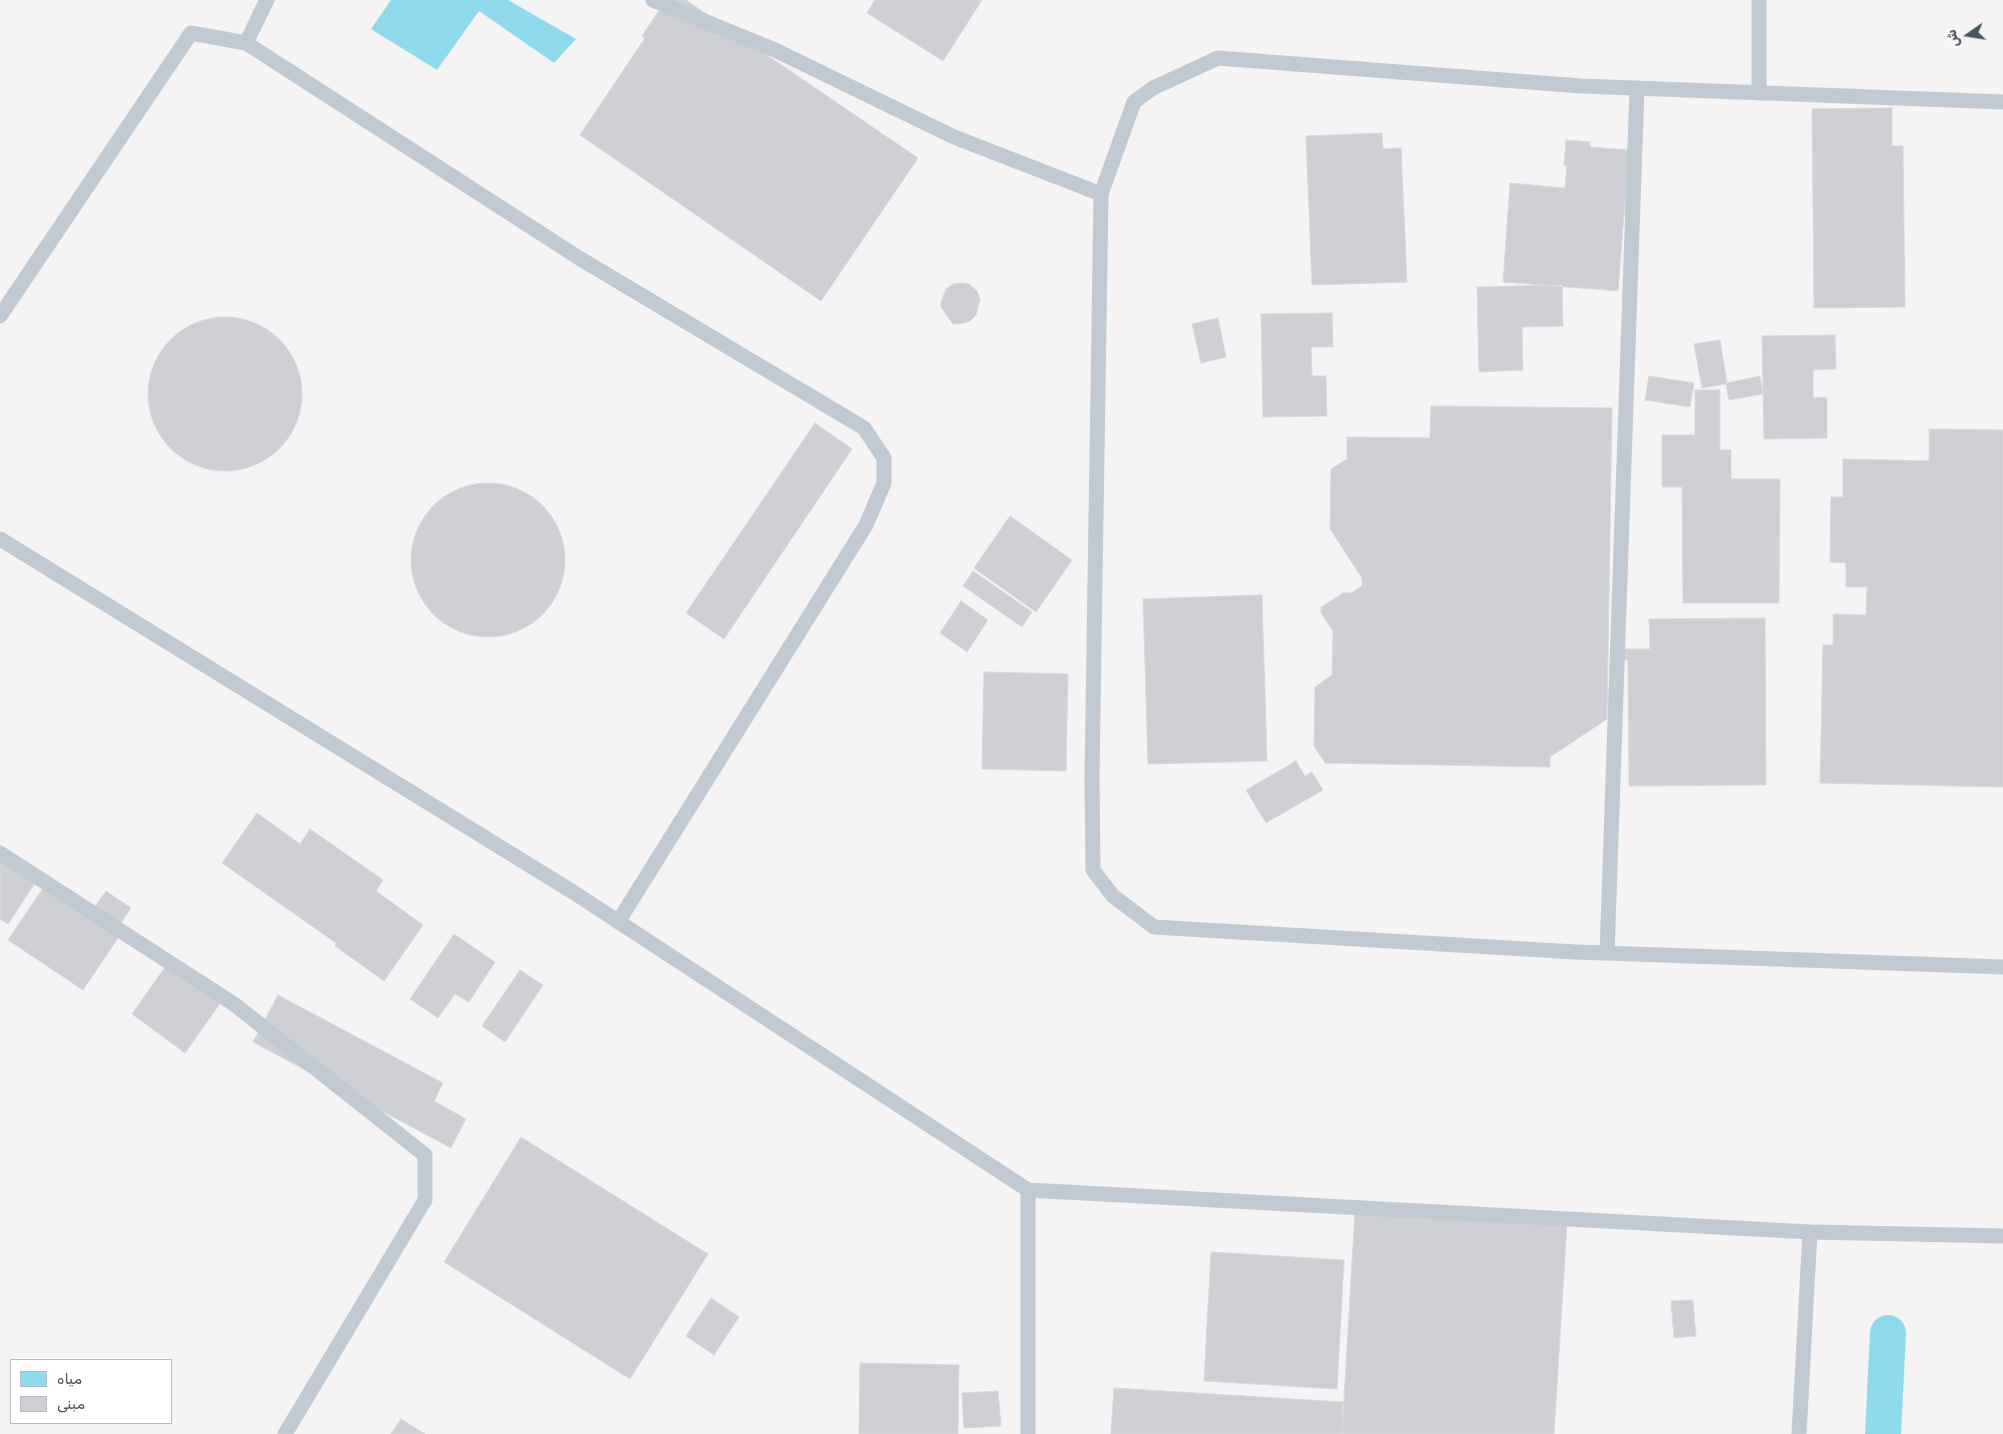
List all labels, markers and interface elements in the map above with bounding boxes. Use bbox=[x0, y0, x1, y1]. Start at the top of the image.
north arrow bbox=[1943, 10, 1993, 60]
text: ش bbox=[1943, 28, 1963, 49]
legend bbox=[10, 1359, 172, 1424]
text: مياه bbox=[57, 1370, 82, 1388]
text: مبنى bbox=[57, 1395, 85, 1413]

